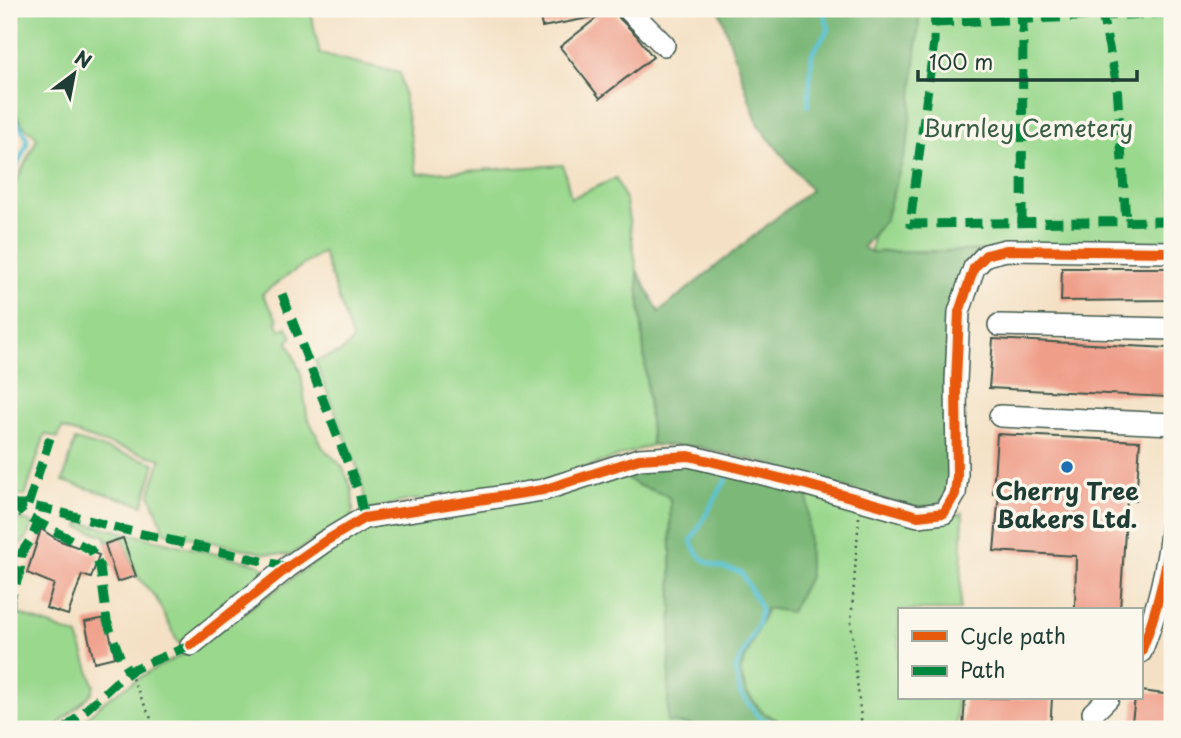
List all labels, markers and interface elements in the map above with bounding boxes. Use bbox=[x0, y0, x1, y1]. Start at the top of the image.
north arrow bbox=[38, 38, 108, 108]
scale bar bbox=[918, 38, 1137, 82]
text: N bbox=[70, 43, 97, 75]
text: 100 m bbox=[929, 45, 993, 77]
park label: Burnley Cemetery bbox=[923, 109, 1133, 145]
marker: Cherry Tree Bakers Ltd. bbox=[1059, 459, 1075, 475]
place label: Cherry Tree Bakers Ltd. bbox=[995, 472, 1139, 536]
legend bbox=[898, 608, 1142, 700]
text: Cycle path bbox=[960, 619, 1066, 651]
text: Path bbox=[960, 653, 1005, 685]

